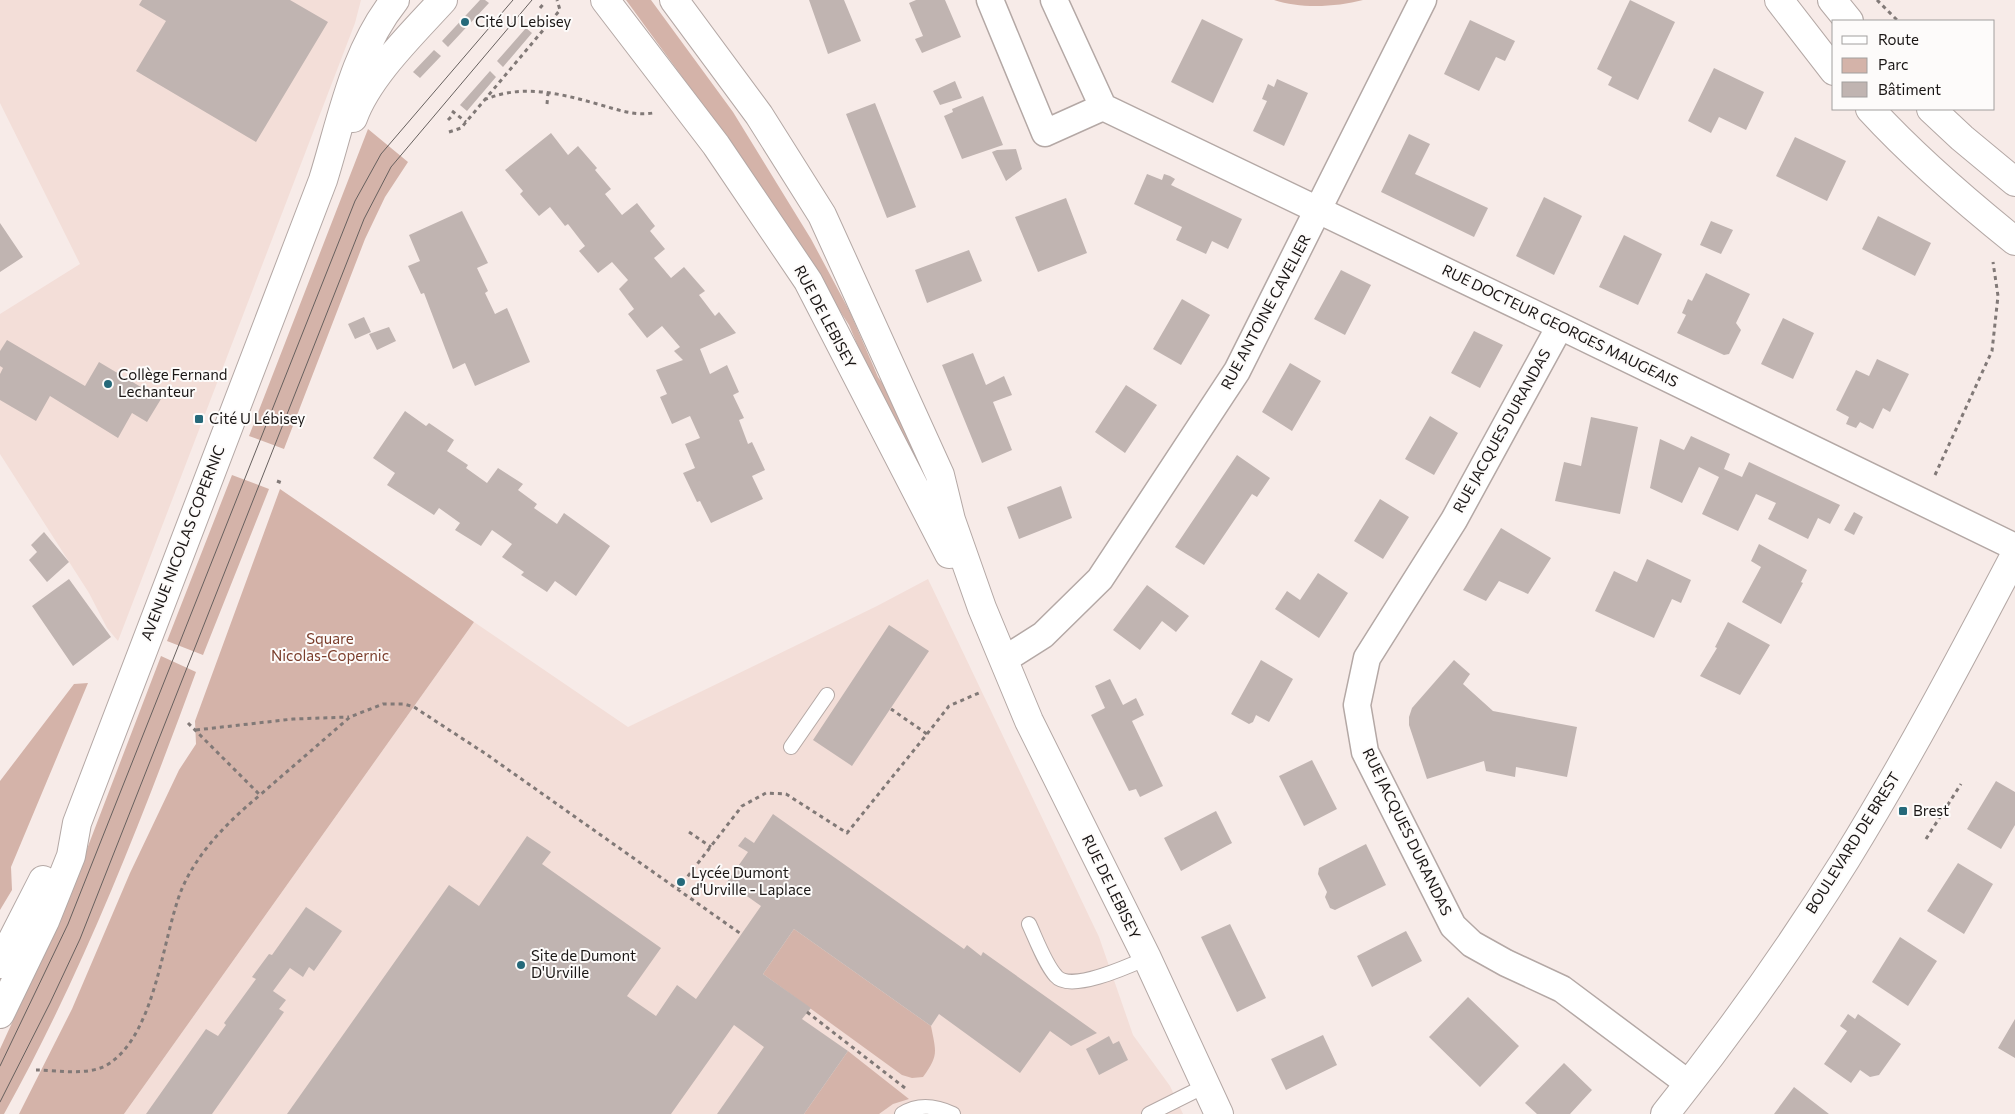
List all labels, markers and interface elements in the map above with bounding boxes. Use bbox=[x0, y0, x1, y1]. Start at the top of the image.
place label: Cité U Lebisey bbox=[475, 12, 572, 30]
marker: Cité U Lebisey bbox=[459, 16, 471, 28]
legend bbox=[1832, 20, 1995, 110]
text: Route bbox=[1878, 30, 1919, 48]
text: Parc bbox=[1878, 55, 1908, 73]
text: Bâtiment bbox=[1878, 80, 1941, 98]
street label: RUE ANTOINE CAVELIER bbox=[1216, 231, 1314, 392]
street label: RUE DOCTEUR GEORGES MAUGEAIS bbox=[1439, 260, 1682, 390]
street label: RUE DE LEBISEY bbox=[791, 262, 861, 371]
street label: RUE JACQUES DURANDAS bbox=[1449, 345, 1554, 515]
place label: Collège Fernand Lechanteur bbox=[118, 365, 227, 400]
marker: Collège Fernand Lechanteur bbox=[102, 378, 114, 390]
place label: Cité U Lébisey bbox=[209, 409, 306, 427]
marker: Cité U Lébisey bbox=[193, 413, 205, 425]
street label: AVENUE NICOLAS COPERNIC bbox=[136, 442, 228, 643]
park label: Square Nicolas-Copernic bbox=[271, 629, 389, 664]
street label: RUE JACQUES DURANDAS bbox=[1359, 745, 1456, 918]
street label: BOULEVARD DE BREST bbox=[1801, 768, 1903, 917]
place label: Brest bbox=[1913, 801, 1949, 819]
marker: Brest bbox=[1897, 805, 1909, 817]
street label: RUE DE LEBISEY bbox=[1079, 831, 1145, 942]
place label: Lycée Dumont d'Urville - Laplace bbox=[691, 863, 811, 898]
marker: Lycée Dumont d'Urville - Laplace bbox=[675, 876, 687, 888]
place label: Site de Dumont D'Urville bbox=[531, 946, 636, 981]
marker: Site de Dumont D'Urville bbox=[515, 959, 527, 971]

